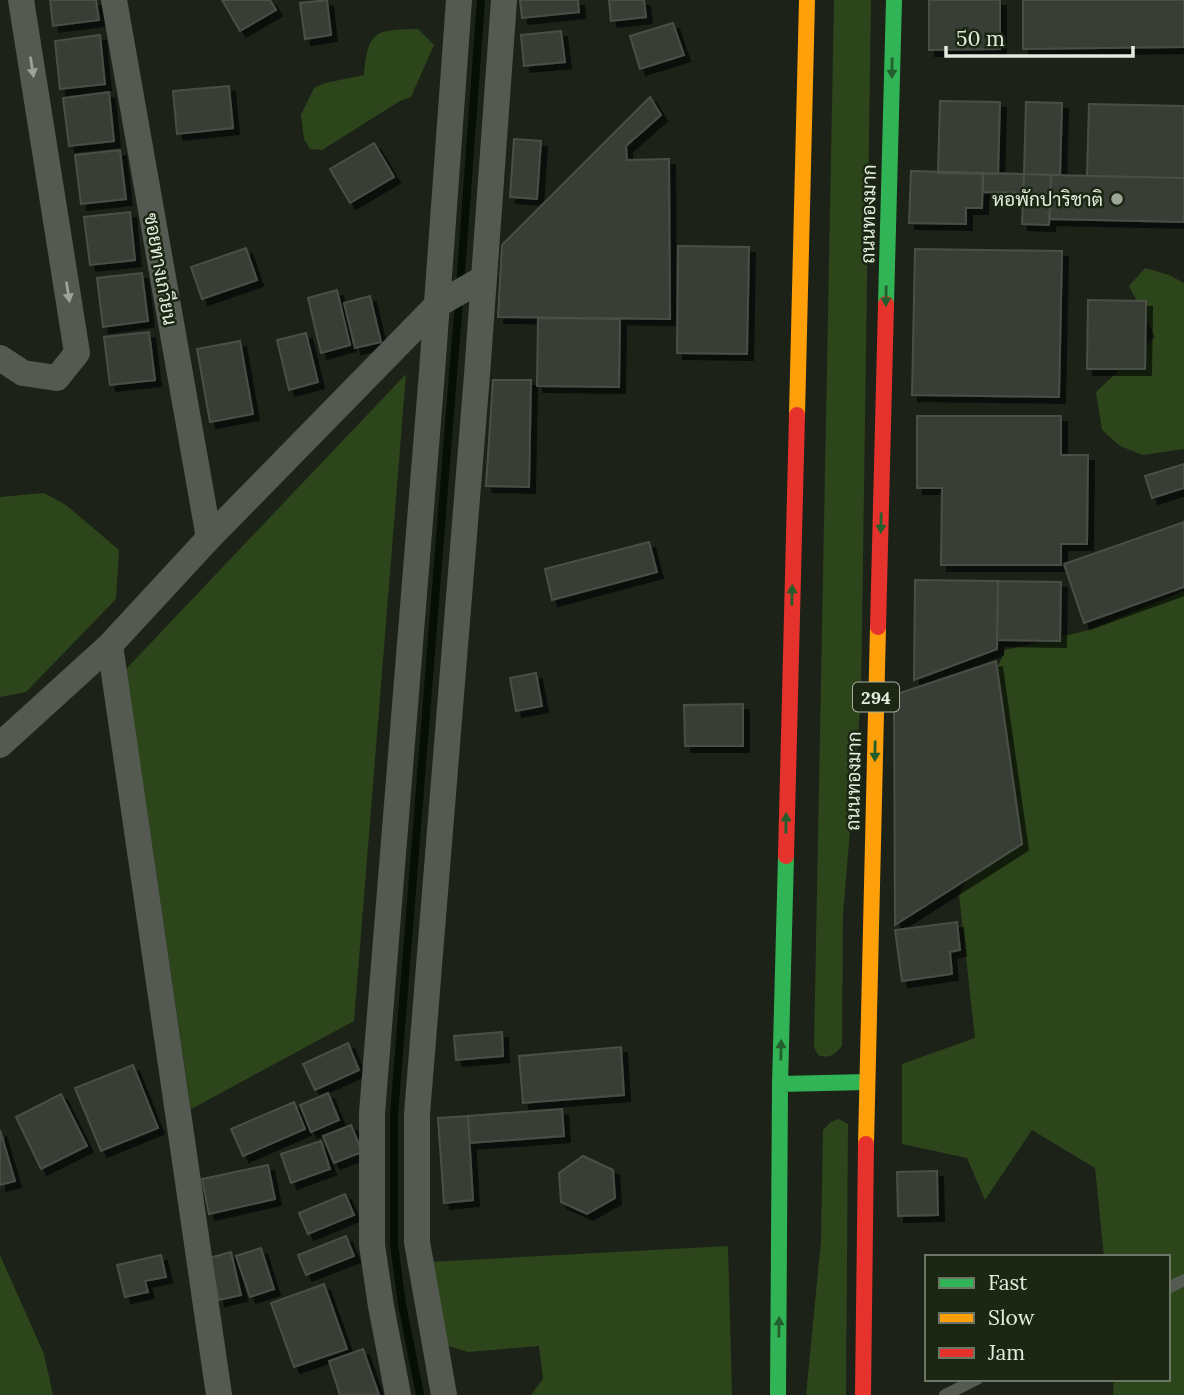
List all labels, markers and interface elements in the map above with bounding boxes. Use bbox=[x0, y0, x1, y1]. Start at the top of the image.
scale bar bbox=[946, 14, 1133, 58]
text: 50 m bbox=[956, 25, 1005, 52]
one-way arrow bbox=[27, 56, 38, 78]
one-way arrow bbox=[886, 57, 898, 79]
street label: ถนนทองมาก bbox=[855, 164, 881, 264]
place label: หอพักปาริชาติ bbox=[992, 187, 1103, 211]
marker: หอพักปาริชาติ bbox=[1109, 191, 1125, 207]
street label: ซอยทางเกวียน bbox=[139, 211, 183, 327]
one-way arrow bbox=[62, 281, 73, 303]
one-way arrow bbox=[881, 285, 892, 307]
one-way arrow bbox=[875, 512, 886, 534]
one-way arrow bbox=[786, 584, 798, 606]
road number: 294 bbox=[853, 682, 899, 712]
street label: ถนนทองมาก bbox=[840, 731, 866, 831]
one-way arrow bbox=[869, 740, 881, 762]
one-way arrow bbox=[781, 812, 792, 834]
one-way arrow bbox=[775, 1039, 786, 1061]
legend bbox=[925, 1255, 1170, 1381]
text: Fast bbox=[988, 1269, 1028, 1296]
text: Slow bbox=[988, 1304, 1035, 1331]
one-way arrow bbox=[773, 1316, 785, 1338]
text: Jam bbox=[987, 1339, 1025, 1366]

